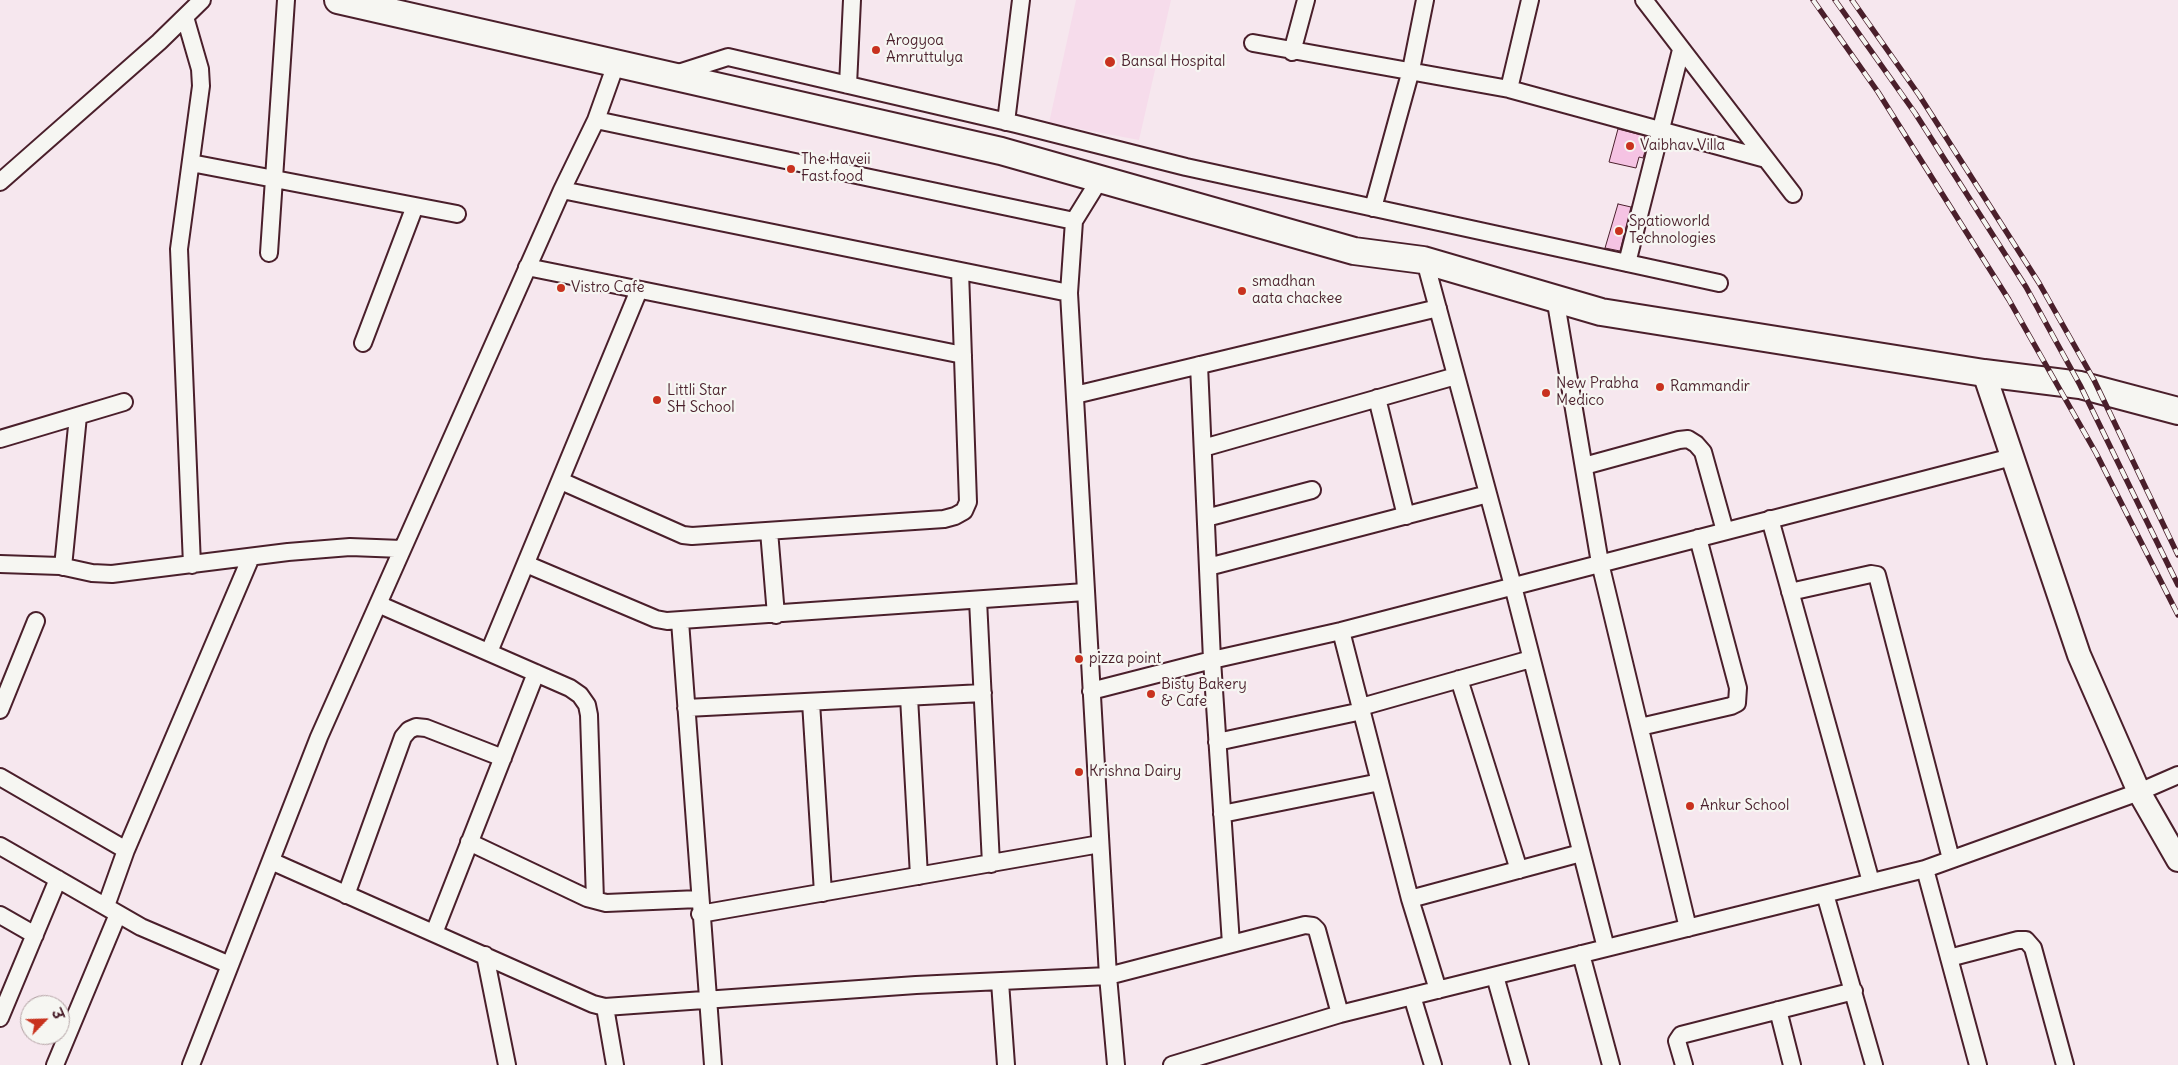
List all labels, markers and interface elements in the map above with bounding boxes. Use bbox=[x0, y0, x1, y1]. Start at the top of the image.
place label: Arogyoa Amruttulya bbox=[886, 32, 963, 67]
marker: Arogyoa Amruttulya bbox=[870, 44, 882, 56]
place label: Bansal Hospital bbox=[1121, 53, 1225, 71]
marker: Bansal Hospital bbox=[1103, 55, 1117, 69]
place label: Vaibhav Villa bbox=[1640, 137, 1725, 155]
marker: Vaibhav Villa bbox=[1624, 140, 1636, 152]
place label: The Haveii Fast food bbox=[801, 151, 871, 186]
marker: The Haveii Fast food bbox=[785, 163, 797, 175]
place label: Spatioworld Technologies bbox=[1629, 213, 1716, 248]
marker: Spatioworld Technologies bbox=[1613, 225, 1625, 237]
place label: smadhan aata chackee bbox=[1252, 273, 1342, 308]
place label: Vistro Cafe bbox=[571, 279, 645, 297]
marker: Vistro Cafe bbox=[555, 282, 567, 294]
marker: smadhan aata chackee bbox=[1236, 285, 1248, 297]
place label: New Prabha Medico bbox=[1556, 375, 1639, 410]
place label: Rammandir bbox=[1670, 378, 1750, 396]
marker: Rammandir bbox=[1654, 381, 1666, 393]
place label: Littli Star SH School bbox=[667, 382, 735, 417]
marker: New Prabha Medico bbox=[1540, 387, 1552, 399]
marker: Littli Star SH School bbox=[651, 394, 663, 406]
place label: pizza point bbox=[1089, 650, 1161, 668]
marker: pizza point bbox=[1073, 653, 1085, 665]
place label: Bisty Bakery & Cafe bbox=[1161, 676, 1247, 711]
marker: Bisty Bakery & Cafe bbox=[1145, 688, 1157, 700]
place label: Krishna Dairy bbox=[1089, 763, 1181, 781]
marker: Krishna Dairy bbox=[1073, 766, 1085, 778]
place label: Ankur School bbox=[1700, 797, 1789, 815]
marker: Ankur School bbox=[1684, 800, 1696, 812]
north arrow bbox=[20, 995, 70, 1045]
text: उ bbox=[48, 1006, 68, 1022]

